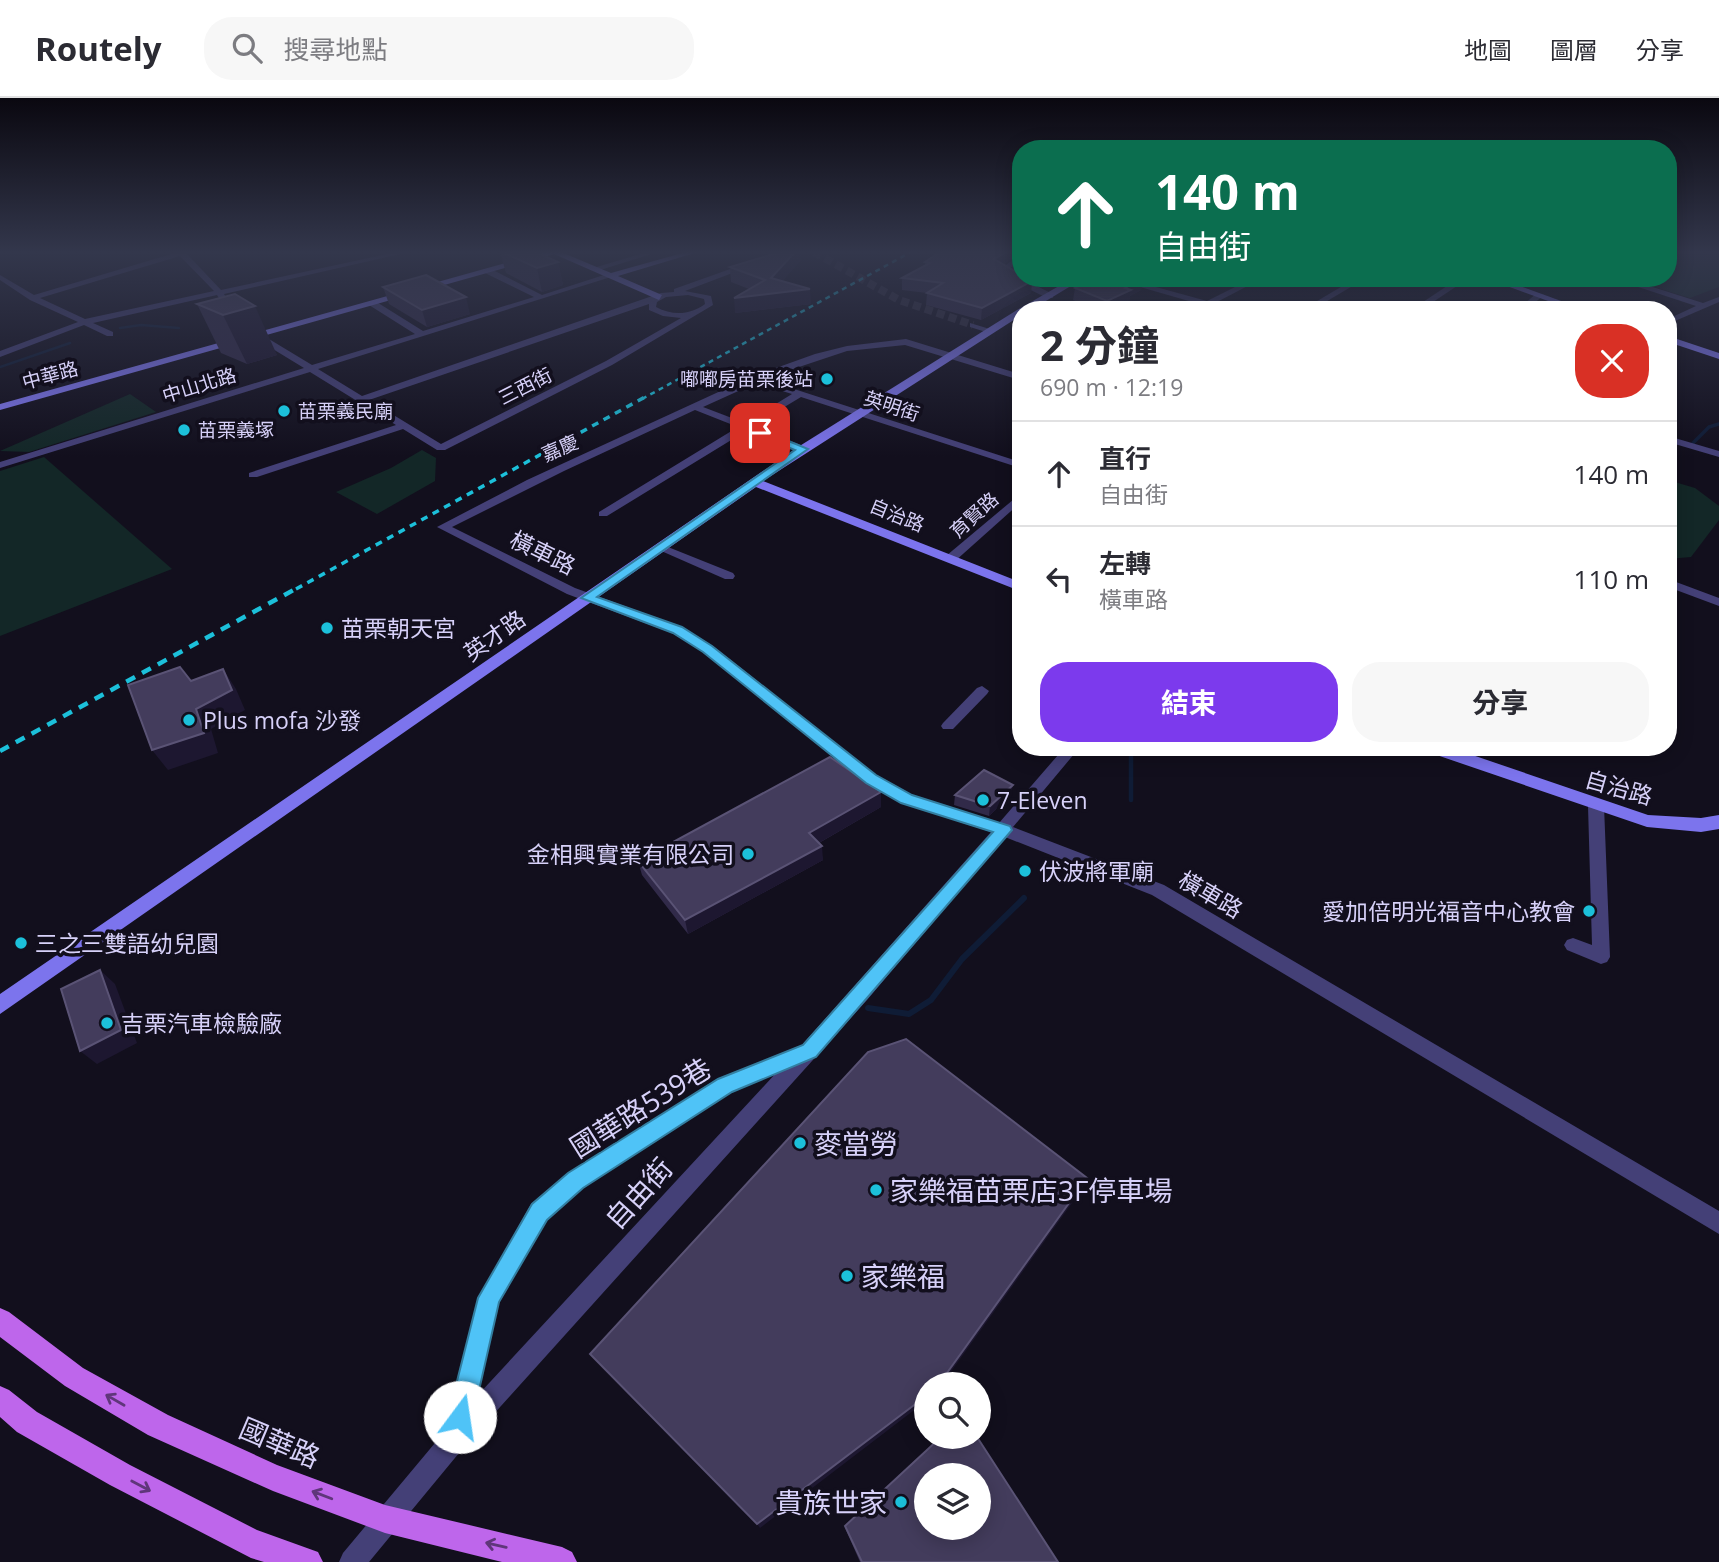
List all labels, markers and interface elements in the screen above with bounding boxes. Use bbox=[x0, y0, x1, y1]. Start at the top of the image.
search box bbox=[204, 17, 694, 80]
text: Routely bbox=[35, 26, 162, 71]
icon: search bbox=[228, 29, 266, 67]
text: 搜尋地點 bbox=[284, 31, 388, 67]
text: 地圖 bbox=[1464, 33, 1512, 66]
text: 圖層 bbox=[1550, 33, 1598, 66]
text: 分享 bbox=[1636, 33, 1684, 66]
text: 140 m bbox=[1155, 158, 1300, 224]
icon: ahead bbox=[1040, 168, 1131, 259]
text: 自由街 bbox=[1155, 224, 1251, 267]
text: 2 分鐘 bbox=[1040, 316, 1159, 373]
button: close bbox=[1575, 324, 1649, 398]
street label: 中華路 bbox=[19, 355, 81, 395]
street label: 中山北路 bbox=[159, 361, 239, 409]
street label: 三西街 bbox=[494, 361, 556, 411]
place label: 嘟嘟房苗栗後站 bbox=[680, 366, 813, 392]
marker: 嘟嘟房苗栗後站 bbox=[819, 371, 835, 387]
text: 690 m · 12:19 bbox=[1040, 371, 1183, 403]
street label: 英明街 bbox=[861, 385, 923, 427]
place label: 苗栗義民廟 bbox=[298, 398, 393, 424]
marker: 苗栗義民廟 bbox=[276, 403, 292, 419]
pin bbox=[730, 403, 790, 463]
icon: arrive bbox=[741, 414, 779, 452]
place label: 苗栗義塚 bbox=[198, 417, 274, 443]
marker: 苗栗義塚 bbox=[176, 422, 192, 438]
street label: 嘉慶 bbox=[537, 428, 583, 468]
text: 直行 bbox=[1099, 440, 1151, 476]
icon: ahead bbox=[1040, 455, 1078, 493]
text: 140 m bbox=[1574, 456, 1649, 492]
text: 自由街 bbox=[1099, 478, 1168, 510]
street label: 育賢路 bbox=[944, 486, 1004, 544]
street label: 自治路 bbox=[866, 492, 928, 538]
street label: 橫車路 bbox=[505, 522, 581, 582]
text: 左轉 bbox=[1099, 545, 1151, 581]
icon: left bbox=[1040, 560, 1078, 598]
text: 110 m bbox=[1574, 561, 1649, 597]
text: 橫車路 bbox=[1099, 583, 1168, 615]
street label: 英才路 bbox=[457, 602, 531, 668]
place label: 苗栗朝天宮 bbox=[341, 612, 456, 644]
marker: 苗栗朝天宮 bbox=[319, 620, 335, 636]
button: 結束 bbox=[1040, 662, 1338, 742]
button: 分享 bbox=[1352, 662, 1649, 742]
place label: Plus mofa 沙發 bbox=[203, 704, 361, 736]
marker: Plus mofa 沙發 bbox=[181, 712, 197, 728]
street label: 自治路 bbox=[1581, 762, 1657, 812]
place label: 7-Eleven bbox=[997, 784, 1088, 816]
marker: 7-Eleven bbox=[975, 792, 991, 808]
place label: 金相興實業有限公司 bbox=[527, 838, 734, 870]
marker: 金相興實業有限公司 bbox=[740, 846, 756, 862]
place label: 伏波將軍廟 bbox=[1039, 855, 1154, 887]
marker: 伏波將軍廟 bbox=[1017, 863, 1033, 879]
street label: 橫車路 bbox=[1173, 863, 1249, 925]
place label: 愛加倍明光福音中心教會 bbox=[1322, 895, 1575, 927]
marker: 愛加倍明光福音中心教會 bbox=[1581, 903, 1597, 919]
place label: 三之三雙語幼兒園 bbox=[35, 927, 219, 959]
marker: 三之三雙語幼兒園 bbox=[13, 935, 29, 951]
place label: 吉栗汽車檢驗廠 bbox=[121, 1007, 282, 1039]
marker: 吉栗汽車檢驗廠 bbox=[99, 1015, 115, 1031]
street label: 國華路539巷 bbox=[562, 1048, 718, 1166]
place label: 麥當勞 bbox=[814, 1124, 898, 1162]
marker: 麥當勞 bbox=[792, 1135, 808, 1151]
street label: 自由街 bbox=[596, 1149, 680, 1237]
place label: 家樂福苗栗店3F停車場 bbox=[890, 1171, 1172, 1209]
marker: 家樂福苗栗店3F停車場 bbox=[868, 1182, 884, 1198]
place label: 家樂福 bbox=[861, 1257, 945, 1295]
marker: 家樂福 bbox=[839, 1268, 855, 1284]
map controls bbox=[914, 1372, 991, 1540]
button: search bbox=[914, 1372, 991, 1449]
position arrow bbox=[423, 1380, 497, 1454]
one-way arrow bbox=[105, 1393, 126, 1406]
street label: 國華路 bbox=[234, 1408, 326, 1476]
button: layers bbox=[914, 1463, 991, 1540]
one-way arrow bbox=[130, 1480, 151, 1493]
place label: 貴族世家 bbox=[775, 1483, 887, 1521]
one-way arrow bbox=[311, 1488, 333, 1500]
marker: 貴族世家 bbox=[893, 1494, 909, 1510]
one-way arrow bbox=[485, 1537, 508, 1551]

